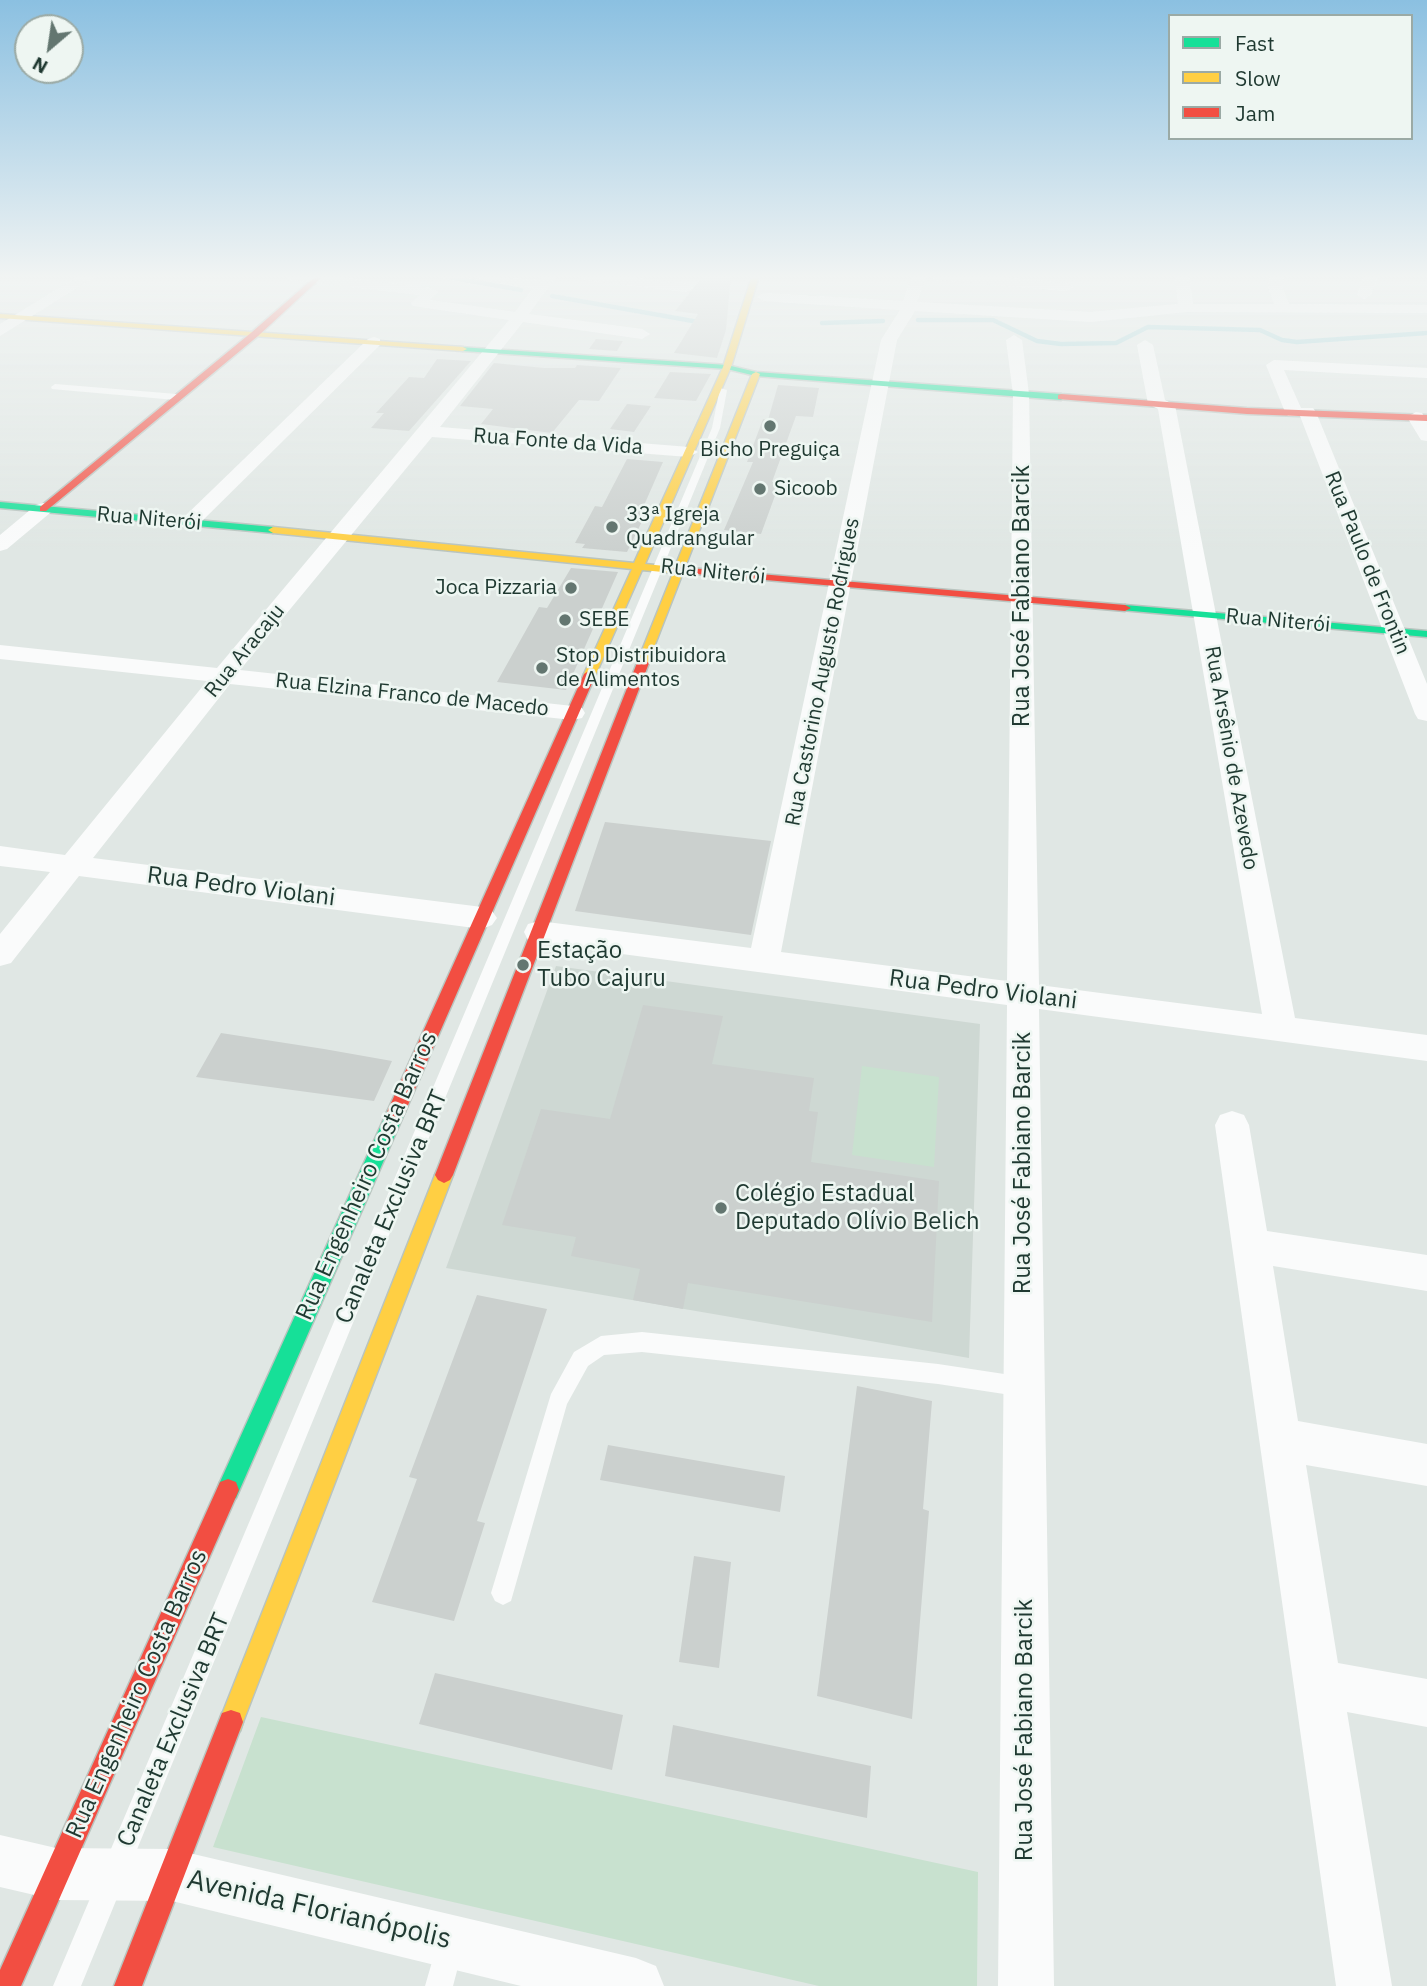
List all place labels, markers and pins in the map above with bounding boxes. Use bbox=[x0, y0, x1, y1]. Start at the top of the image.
marker: Bicho Preguiça bbox=[762, 418, 778, 434]
place label: Bicho Preguiça bbox=[700, 437, 840, 463]
place label: Sicoob bbox=[774, 476, 838, 502]
marker: Sicoob bbox=[752, 481, 768, 497]
place label: 33ª Igreja Quadrangular bbox=[626, 502, 755, 552]
marker: 33ª Igreja Quadrangular bbox=[604, 519, 620, 535]
place label: Joca Pizzaria bbox=[435, 575, 557, 601]
marker: Joca Pizzaria bbox=[563, 580, 579, 596]
place label: SEBE bbox=[579, 607, 629, 633]
marker: SEBE bbox=[557, 612, 573, 628]
place label: Stop Distribuidora de Alimentos bbox=[556, 643, 726, 693]
marker: Stop Distribuidora de Alimentos bbox=[534, 660, 550, 676]
place label: Estação Tubo Cajuru bbox=[537, 937, 666, 993]
marker: Estação Tubo Cajuru bbox=[515, 957, 531, 973]
place label: Colégio Estadual Deputado Olívio Belich bbox=[735, 1180, 980, 1236]
marker: Colégio Estadual Deputado Olívio Belich bbox=[713, 1200, 729, 1216]

